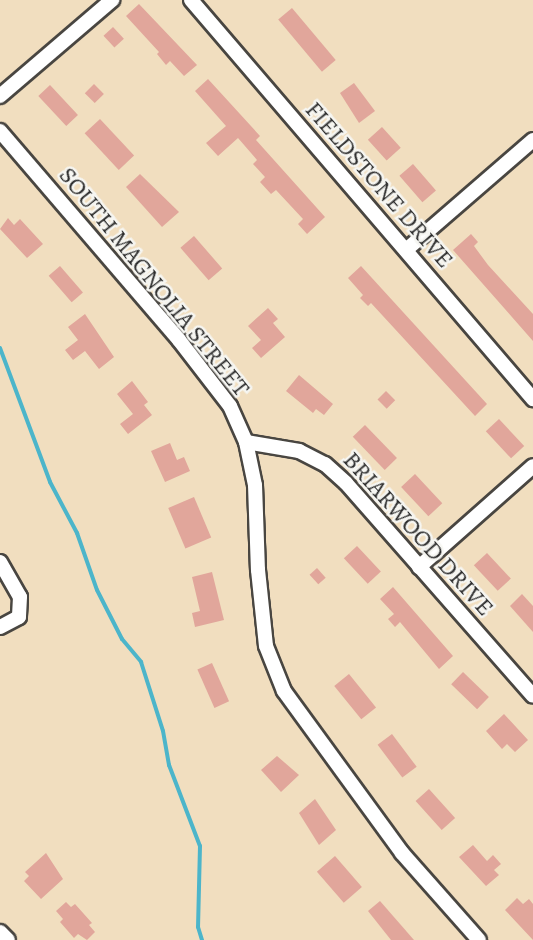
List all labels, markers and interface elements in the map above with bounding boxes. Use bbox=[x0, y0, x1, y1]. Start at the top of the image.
street label: FIELDSTONE DRIVE bbox=[299, 96, 459, 274]
street label: SOUTH MAGNOLIA STREET bbox=[53, 162, 255, 402]
street label: BRIARWOOD DRIVE bbox=[337, 446, 499, 622]

